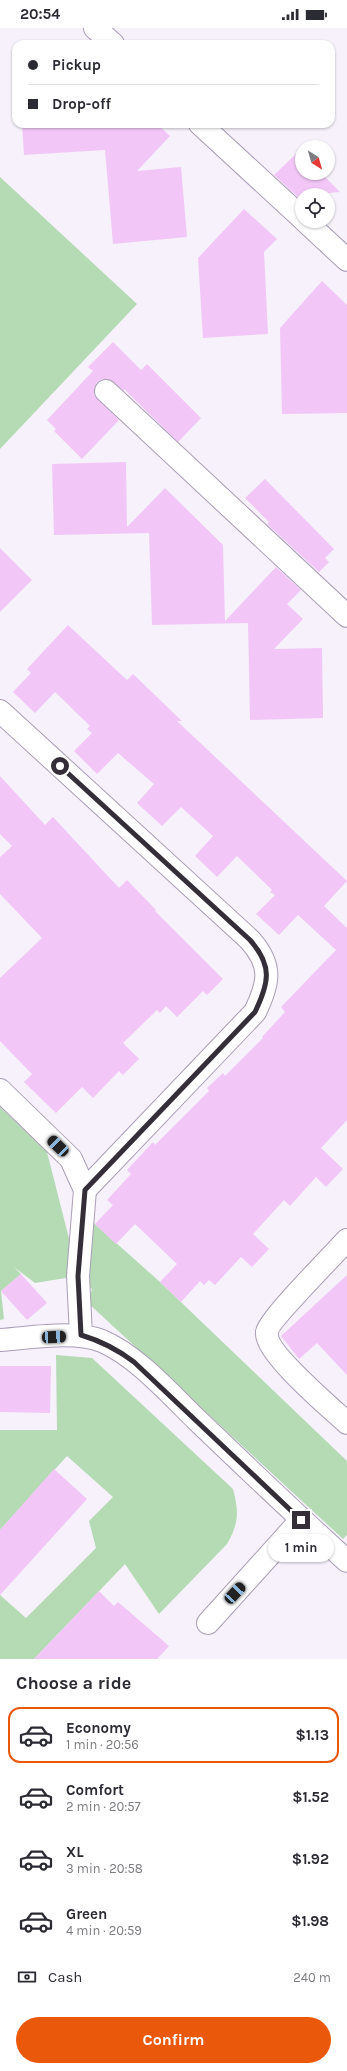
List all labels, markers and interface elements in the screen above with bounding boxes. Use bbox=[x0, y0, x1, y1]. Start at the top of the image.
text: 20:54 bbox=[20, 5, 60, 23]
text: Pickup bbox=[52, 56, 101, 74]
text: Drop-off bbox=[52, 95, 111, 113]
north arrow bbox=[295, 140, 335, 180]
map controls bbox=[295, 140, 335, 228]
button: locate bbox=[295, 188, 335, 228]
route start bbox=[51, 757, 69, 775]
car bbox=[45, 1133, 71, 1159]
car bbox=[42, 1330, 66, 1344]
route end bbox=[292, 1511, 310, 1529]
callout: 1 min bbox=[268, 1534, 334, 1562]
text: 1 min bbox=[285, 1540, 317, 1555]
car bbox=[222, 1580, 248, 1606]
text: Choose a ride bbox=[16, 1672, 131, 1694]
icon: car bbox=[18, 1717, 54, 1753]
text: Economy bbox=[66, 1719, 131, 1737]
text: $1.13 bbox=[295, 1726, 329, 1744]
text: 1 min · 20:56 bbox=[66, 1737, 139, 1752]
icon: car bbox=[18, 1779, 54, 1815]
text: Comfort bbox=[66, 1781, 124, 1799]
text: $1.52 bbox=[292, 1788, 329, 1806]
text: 2 min · 20:57 bbox=[66, 1799, 141, 1814]
icon: car bbox=[18, 1841, 54, 1877]
text: XL bbox=[66, 1843, 84, 1861]
text: $1.92 bbox=[292, 1850, 329, 1868]
text: 3 min · 20:58 bbox=[66, 1861, 143, 1876]
icon: car bbox=[18, 1903, 54, 1939]
text: Green bbox=[66, 1905, 107, 1923]
text: $1.98 bbox=[291, 1912, 329, 1930]
text: 4 min · 20:59 bbox=[66, 1923, 142, 1938]
icon: cash bbox=[16, 1966, 38, 1988]
text: Cash bbox=[48, 1968, 82, 1986]
text: 240 m bbox=[293, 1970, 331, 1985]
button: Confirm bbox=[16, 2017, 331, 2063]

